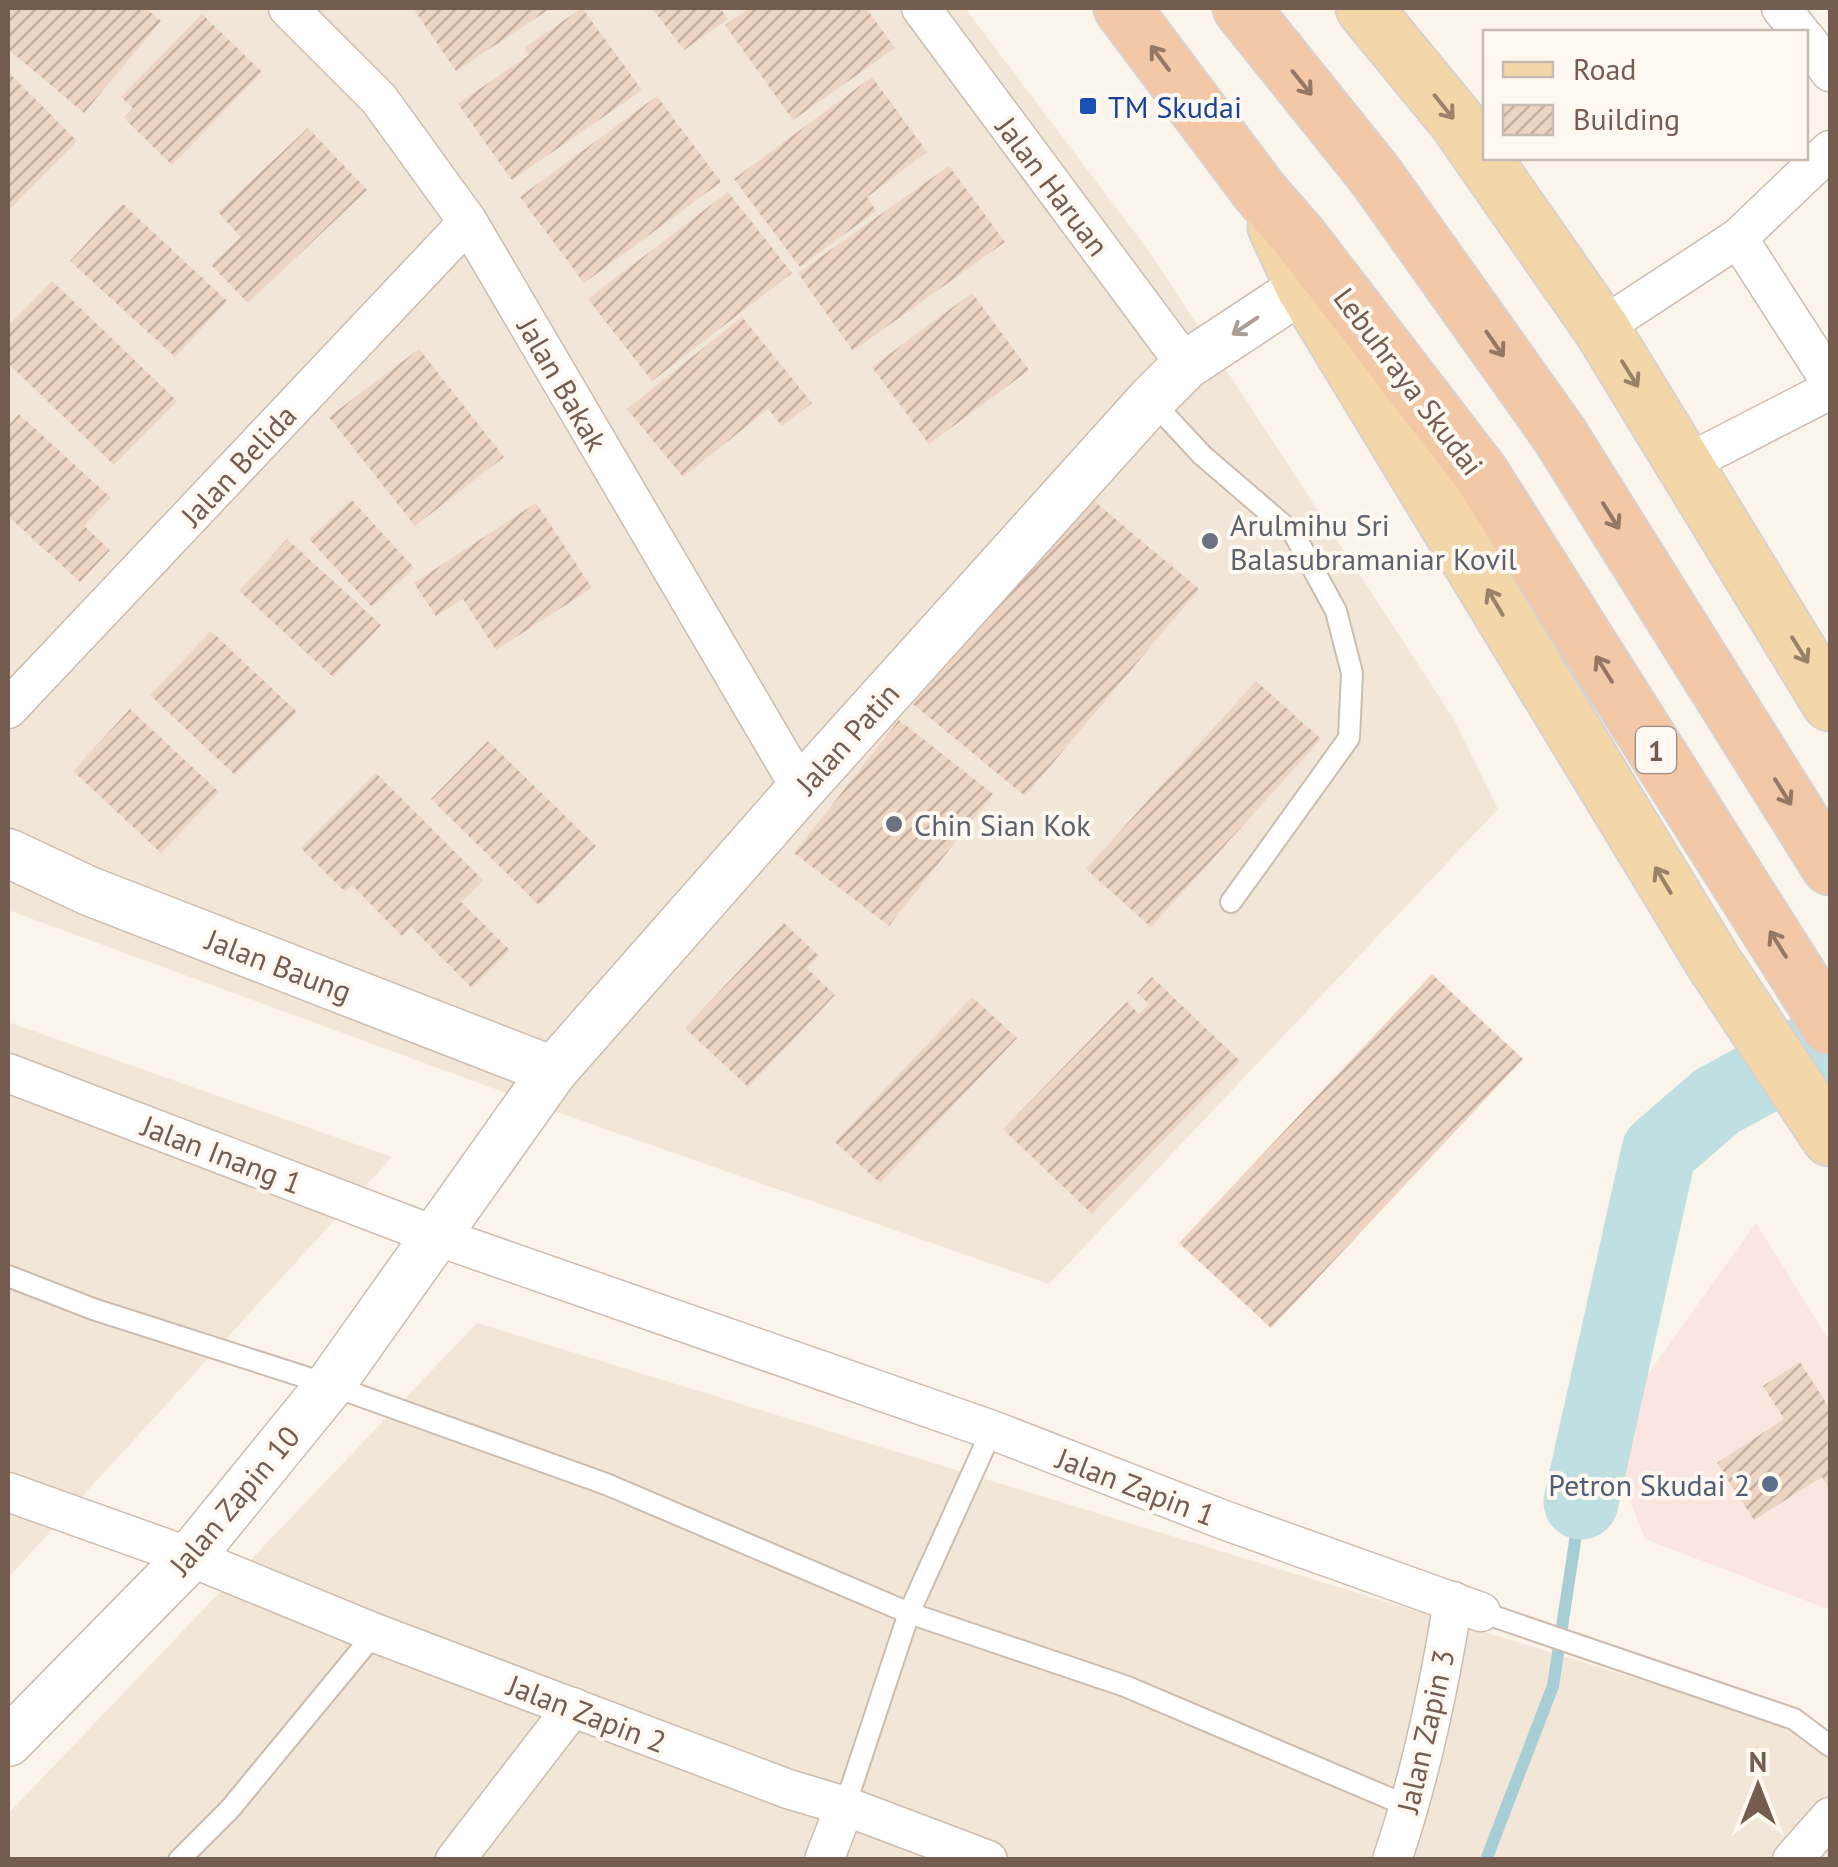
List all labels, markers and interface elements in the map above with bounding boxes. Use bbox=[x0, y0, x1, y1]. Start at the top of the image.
legend bbox=[1483, 30, 1808, 160]
one-way arrow bbox=[1149, 45, 1170, 72]
text: Road bbox=[1573, 49, 1637, 88]
one-way arrow bbox=[1291, 70, 1313, 96]
place label: TM Skudai bbox=[1108, 87, 1242, 126]
one-way arrow bbox=[1433, 93, 1455, 119]
marker: TM Skudai bbox=[1077, 95, 1099, 117]
text: Building bbox=[1573, 99, 1680, 138]
street label: Jalan Haruan bbox=[987, 107, 1118, 263]
street label: Lebuhraya Skudai bbox=[1326, 279, 1492, 483]
street label: Jalan Bakak bbox=[508, 309, 617, 458]
one-way arrow bbox=[1232, 315, 1260, 336]
one-way arrow bbox=[1484, 330, 1505, 357]
one-way arrow bbox=[1619, 359, 1640, 387]
street label: Jalan Belida bbox=[170, 396, 304, 535]
one-way arrow bbox=[1600, 502, 1621, 530]
place label: Arulmihu Sri Balasubramaniar Kovil bbox=[1230, 505, 1517, 578]
marker: Arulmihu Sri Balasubramaniar Kovil bbox=[1199, 530, 1221, 552]
one-way arrow bbox=[1485, 588, 1505, 617]
one-way arrow bbox=[1790, 635, 1811, 664]
one-way arrow bbox=[1594, 655, 1615, 684]
street label: Jalan Patin bbox=[785, 674, 907, 803]
road number: 1 bbox=[1636, 727, 1676, 773]
one-way arrow bbox=[1773, 777, 1794, 806]
place label: Chin Sian Kok bbox=[914, 805, 1091, 844]
marker: Chin Sian Kok bbox=[883, 813, 905, 835]
one-way arrow bbox=[1653, 866, 1673, 894]
street label: Jalan Baung bbox=[199, 919, 357, 1011]
one-way arrow bbox=[1768, 930, 1789, 959]
street label: Jalan Inang 1 bbox=[134, 1105, 308, 1202]
street label: Jalan Zapin 10 bbox=[159, 1417, 308, 1584]
street label: Jalan Zapin 1 bbox=[1049, 1437, 1221, 1534]
place label: Petron Skudai 2 bbox=[1548, 1465, 1750, 1504]
marker: Petron Skudai 2 bbox=[1759, 1473, 1781, 1495]
street label: Jalan Zapin 3 bbox=[1387, 1645, 1463, 1819]
street label: Jalan Zapin 2 bbox=[500, 1664, 672, 1761]
north arrow bbox=[1708, 1737, 1808, 1837]
text: N bbox=[1749, 1743, 1767, 1780]

